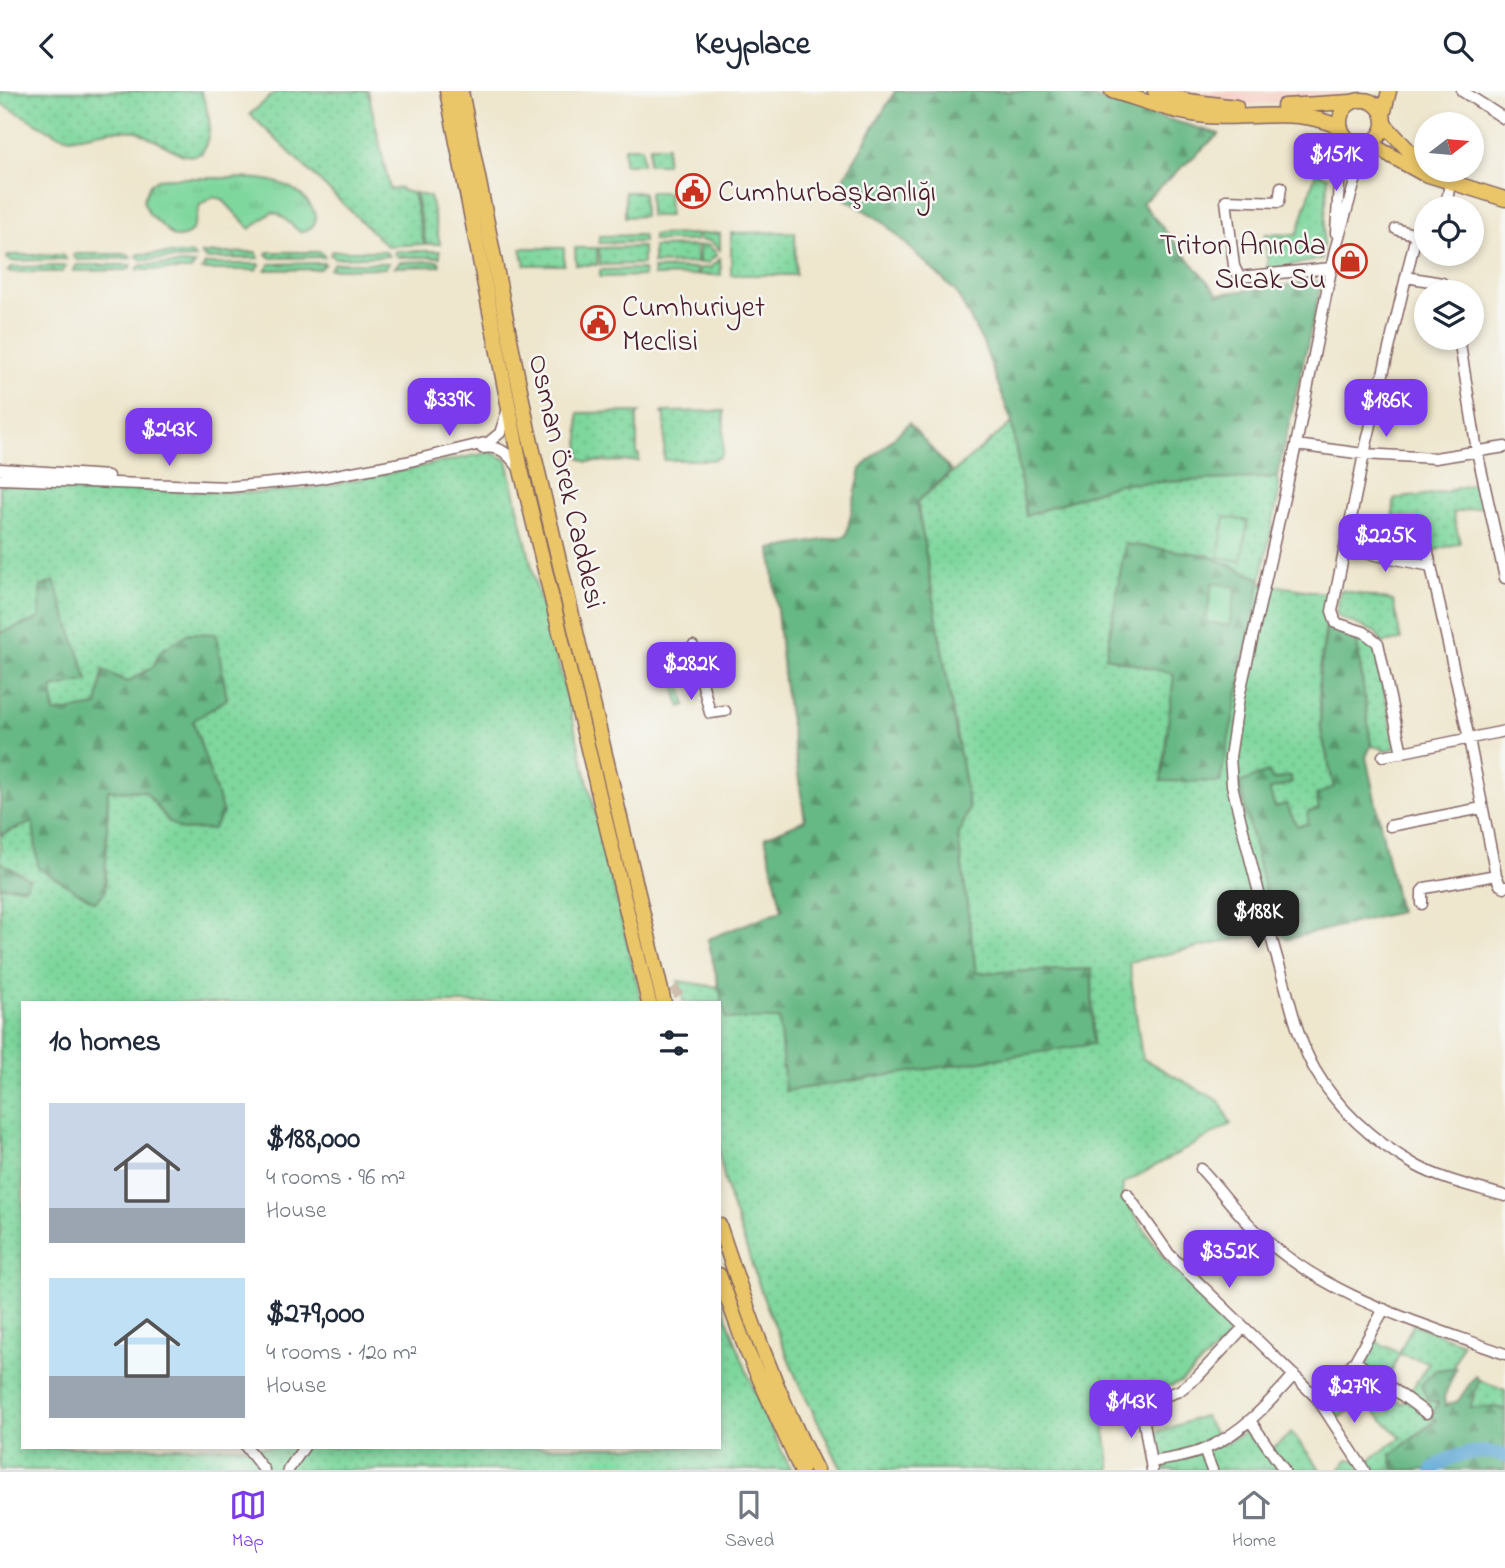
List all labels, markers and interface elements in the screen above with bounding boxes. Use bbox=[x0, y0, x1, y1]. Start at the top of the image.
text: Keyplace bbox=[695, 22, 810, 69]
icon: back bbox=[28, 27, 66, 65]
icon: search bbox=[1439, 27, 1477, 65]
north arrow bbox=[1414, 112, 1484, 182]
map controls bbox=[1414, 112, 1484, 350]
pin: $151K bbox=[1287, 133, 1385, 193]
text: $151K bbox=[1310, 139, 1362, 172]
public building icon: Cumhurbaşkanlığı bbox=[674, 172, 712, 210]
place label: Cumhurbaşkanlığı bbox=[718, 172, 936, 216]
button: locate bbox=[1414, 196, 1484, 266]
place label: Triton Anında Sıcak Su bbox=[1160, 225, 1326, 303]
shop icon: Triton Anında Sıcak Su bbox=[1331, 242, 1369, 280]
button: layers bbox=[1414, 280, 1484, 350]
place label: Cumhuriyet Meclisi bbox=[622, 287, 765, 365]
public building icon: Cumhuriyet Meclisi bbox=[579, 304, 617, 342]
street label: Osman Örek Caddesi bbox=[514, 350, 616, 613]
pin: $339K bbox=[400, 379, 498, 438]
pin: $186K bbox=[1337, 379, 1435, 439]
text: $339K bbox=[424, 384, 475, 417]
text: $186K bbox=[1360, 385, 1412, 418]
pin: $243K bbox=[120, 409, 218, 468]
text: $243K bbox=[141, 414, 197, 447]
pin: $225K bbox=[1336, 515, 1434, 574]
text: $225K bbox=[1354, 520, 1416, 553]
pin: $282K bbox=[642, 643, 740, 702]
text: $282K bbox=[663, 648, 719, 681]
pin: $188K bbox=[1209, 891, 1307, 950]
text: $188K bbox=[1233, 896, 1283, 929]
text: 10 homes bbox=[49, 1021, 161, 1065]
icon: filters bbox=[655, 1024, 693, 1062]
text: $188,000 bbox=[266, 1118, 360, 1162]
icon: home bbox=[105, 1131, 189, 1215]
text: 4 rooms · 96 m² bbox=[266, 1162, 406, 1195]
text: House bbox=[266, 1195, 326, 1228]
pin: $352K bbox=[1180, 1231, 1278, 1290]
text: $352K bbox=[1199, 1236, 1259, 1269]
text: $279,000 bbox=[266, 1293, 365, 1337]
icon: home bbox=[105, 1306, 189, 1390]
text: 4 rooms · 120 m² bbox=[266, 1337, 417, 1370]
pin: $279K bbox=[1305, 1365, 1403, 1425]
text: House bbox=[266, 1370, 326, 1403]
text: $279K bbox=[1328, 1371, 1380, 1404]
pin: $143K bbox=[1082, 1381, 1180, 1440]
text: $143K bbox=[1105, 1386, 1157, 1419]
tab: Map bbox=[229, 1486, 267, 1555]
tab: Saved bbox=[725, 1486, 774, 1555]
tab: Home bbox=[1232, 1486, 1276, 1555]

